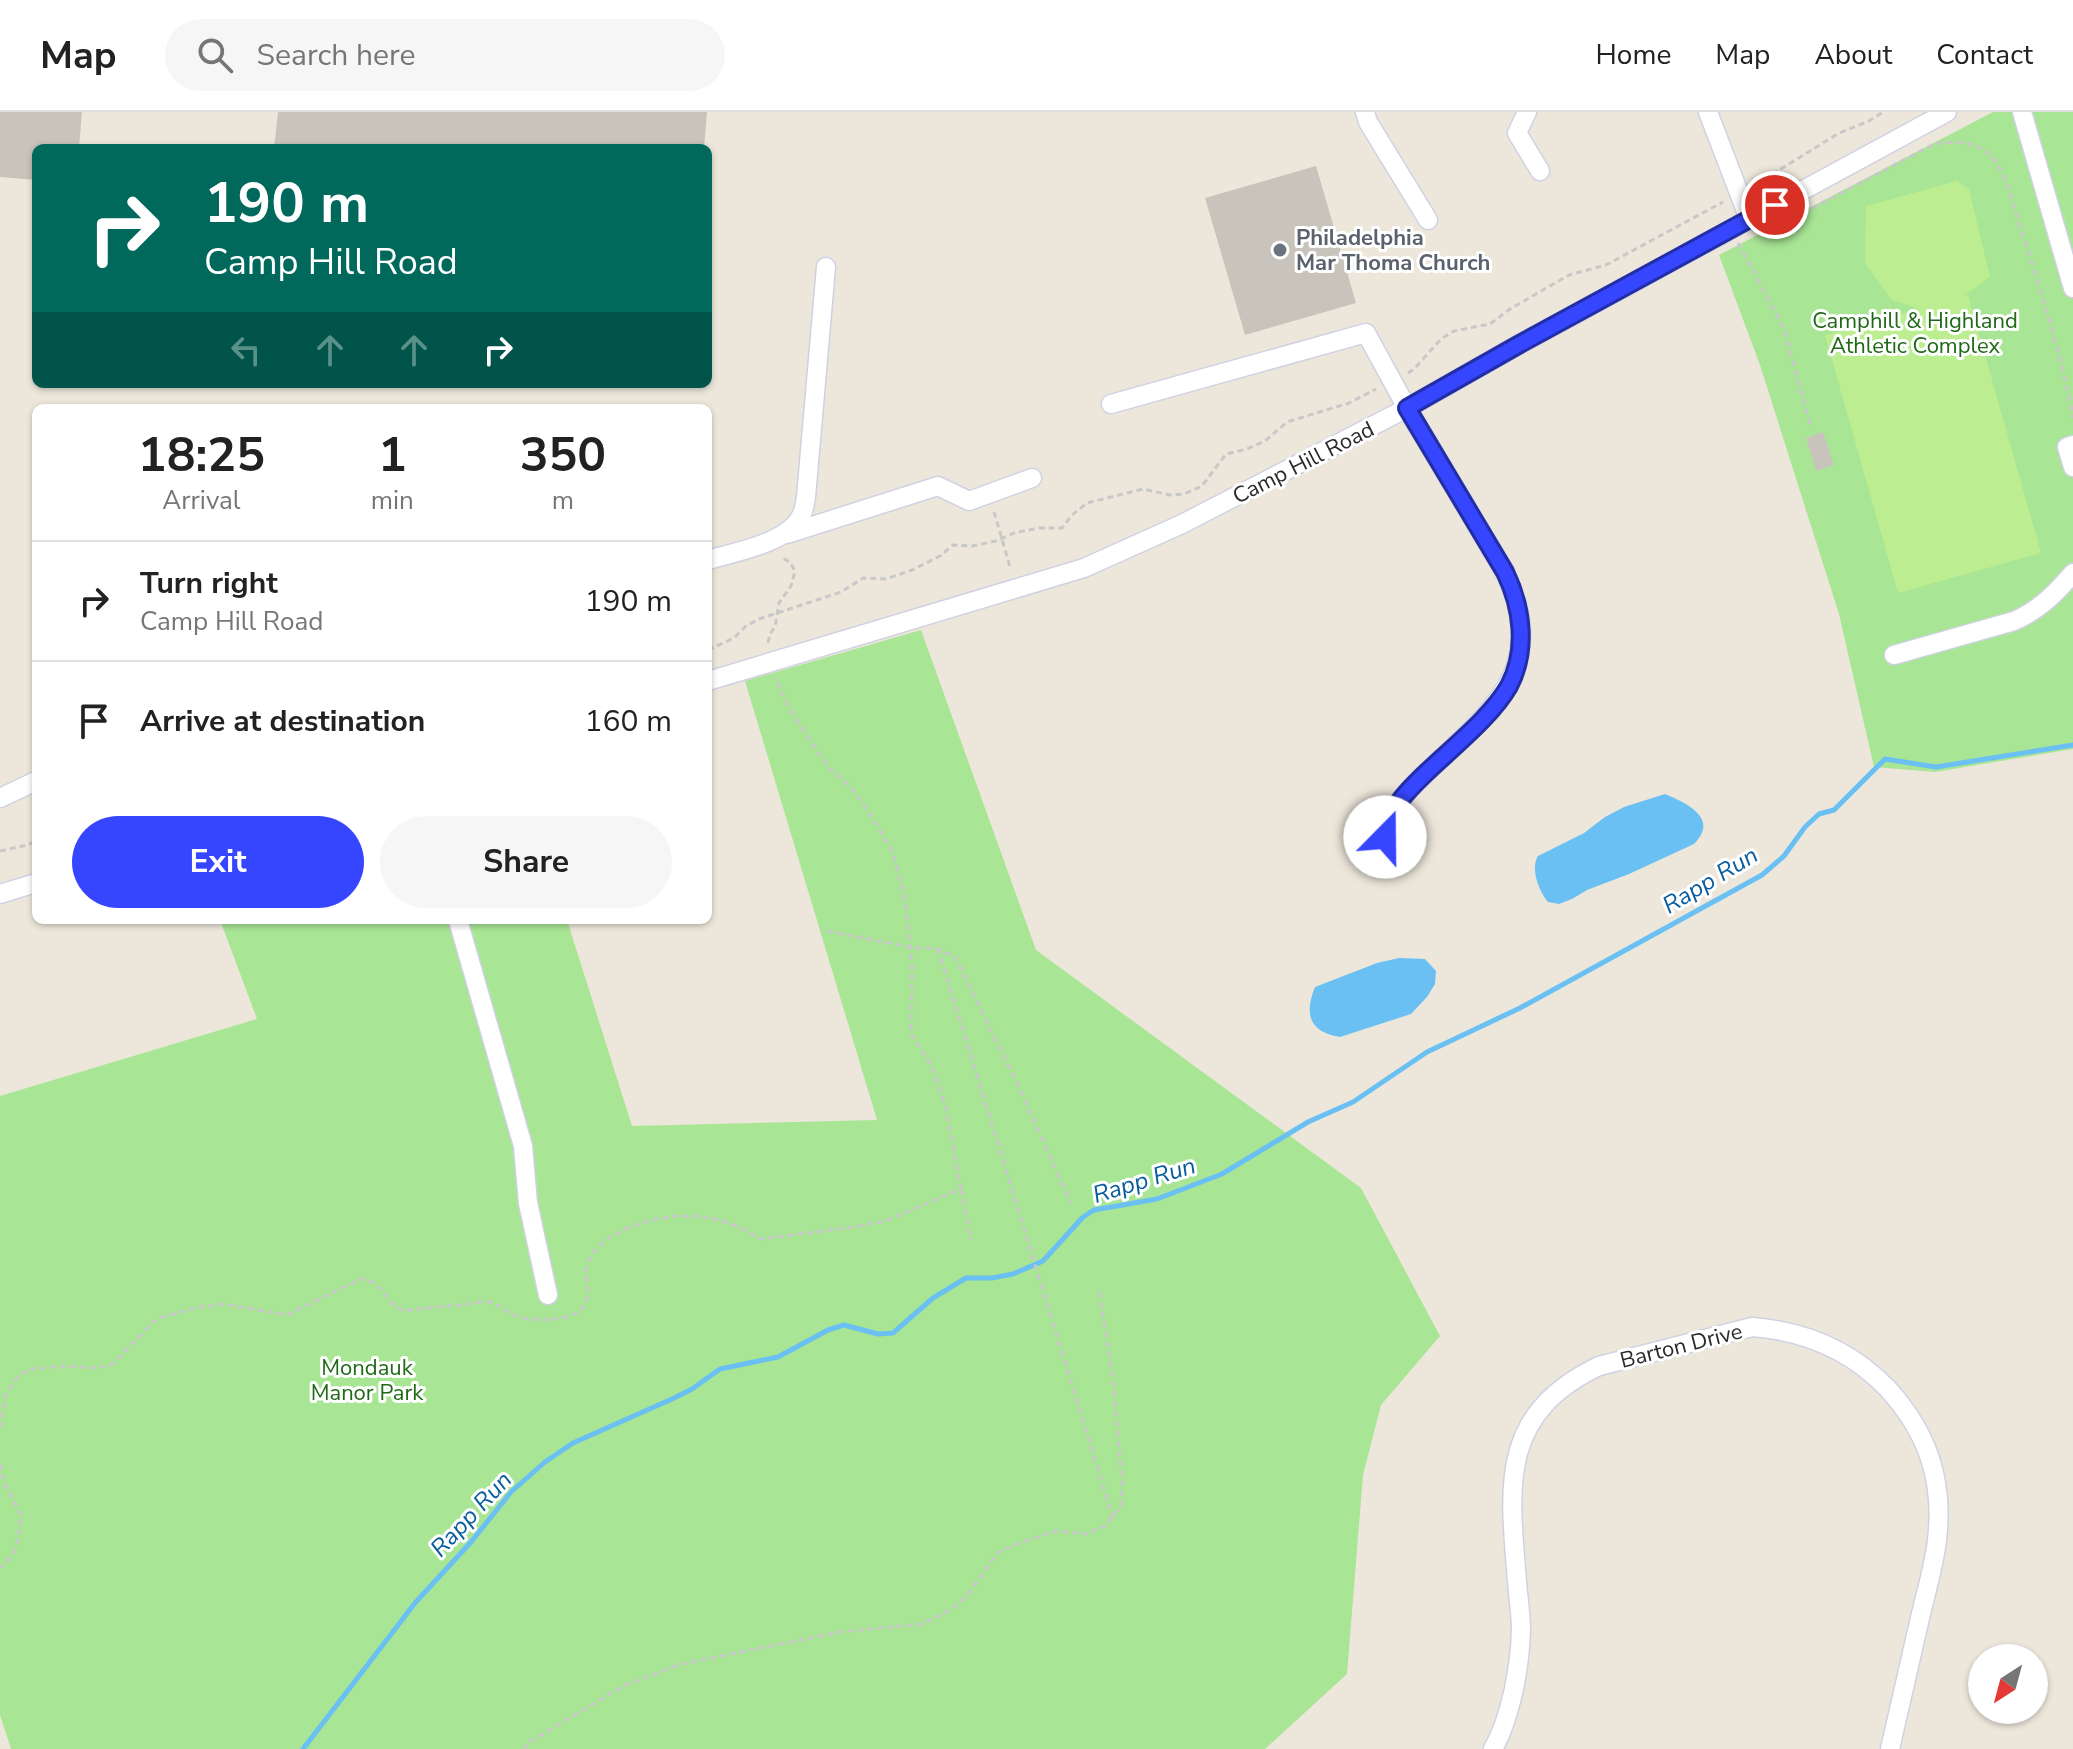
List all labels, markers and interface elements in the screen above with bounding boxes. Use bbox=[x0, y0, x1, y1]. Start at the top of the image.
search box bbox=[165, 19, 725, 91]
text: Map bbox=[40, 30, 117, 81]
icon: search bbox=[193, 33, 237, 77]
text: Search here bbox=[257, 35, 416, 76]
text: Home bbox=[1596, 36, 1671, 74]
text: Map bbox=[1715, 36, 1770, 74]
text: About bbox=[1814, 36, 1892, 74]
text: Contact bbox=[1936, 36, 2033, 74]
text: 190 m bbox=[204, 165, 369, 242]
pin bbox=[1741, 171, 1809, 239]
icon: right bbox=[72, 176, 176, 280]
icon: arrive bbox=[1753, 183, 1797, 227]
place label: Philadelphia Mar Thoma Church bbox=[1296, 223, 1490, 278]
text: Camp Hill Road bbox=[204, 238, 458, 287]
marker: Philadelphia Mar Thoma Church bbox=[1271, 241, 1289, 259]
park label: Camphill & Highland Athletic Complex bbox=[1812, 306, 2018, 361]
icon: left bbox=[224, 328, 268, 372]
icon: ahead bbox=[308, 328, 352, 372]
icon: ahead bbox=[392, 328, 436, 372]
icon: right bbox=[476, 328, 520, 372]
street label: Camp Hill Road bbox=[1228, 414, 1379, 511]
text: 18:25 bbox=[138, 422, 265, 488]
text: 1 bbox=[378, 422, 407, 488]
text: 350 bbox=[520, 422, 606, 488]
text: Arrival bbox=[162, 483, 241, 518]
text: min bbox=[371, 483, 414, 518]
text: m bbox=[552, 483, 574, 518]
text: Turn right bbox=[140, 563, 278, 604]
icon: right bbox=[72, 579, 116, 623]
text: 190 m bbox=[585, 581, 672, 622]
text: Camp Hill Road bbox=[140, 604, 323, 639]
icon: arrive bbox=[72, 699, 116, 743]
text: Arrive at destination bbox=[140, 701, 425, 742]
text: 160 m bbox=[585, 701, 672, 742]
position arrow bbox=[1343, 795, 1427, 879]
button: Exit bbox=[72, 816, 364, 908]
button: Share bbox=[380, 816, 672, 908]
water label: Rapp Run bbox=[1656, 839, 1764, 921]
water label: Rapp Run bbox=[1089, 1149, 1199, 1211]
street label: Barton Drive bbox=[1617, 1316, 1746, 1376]
park label: Mondauk Manor Park bbox=[311, 1353, 424, 1408]
water label: Rapp Run bbox=[423, 1464, 519, 1564]
north arrow bbox=[1968, 1644, 2048, 1724]
map controls bbox=[1968, 1644, 2048, 1724]

